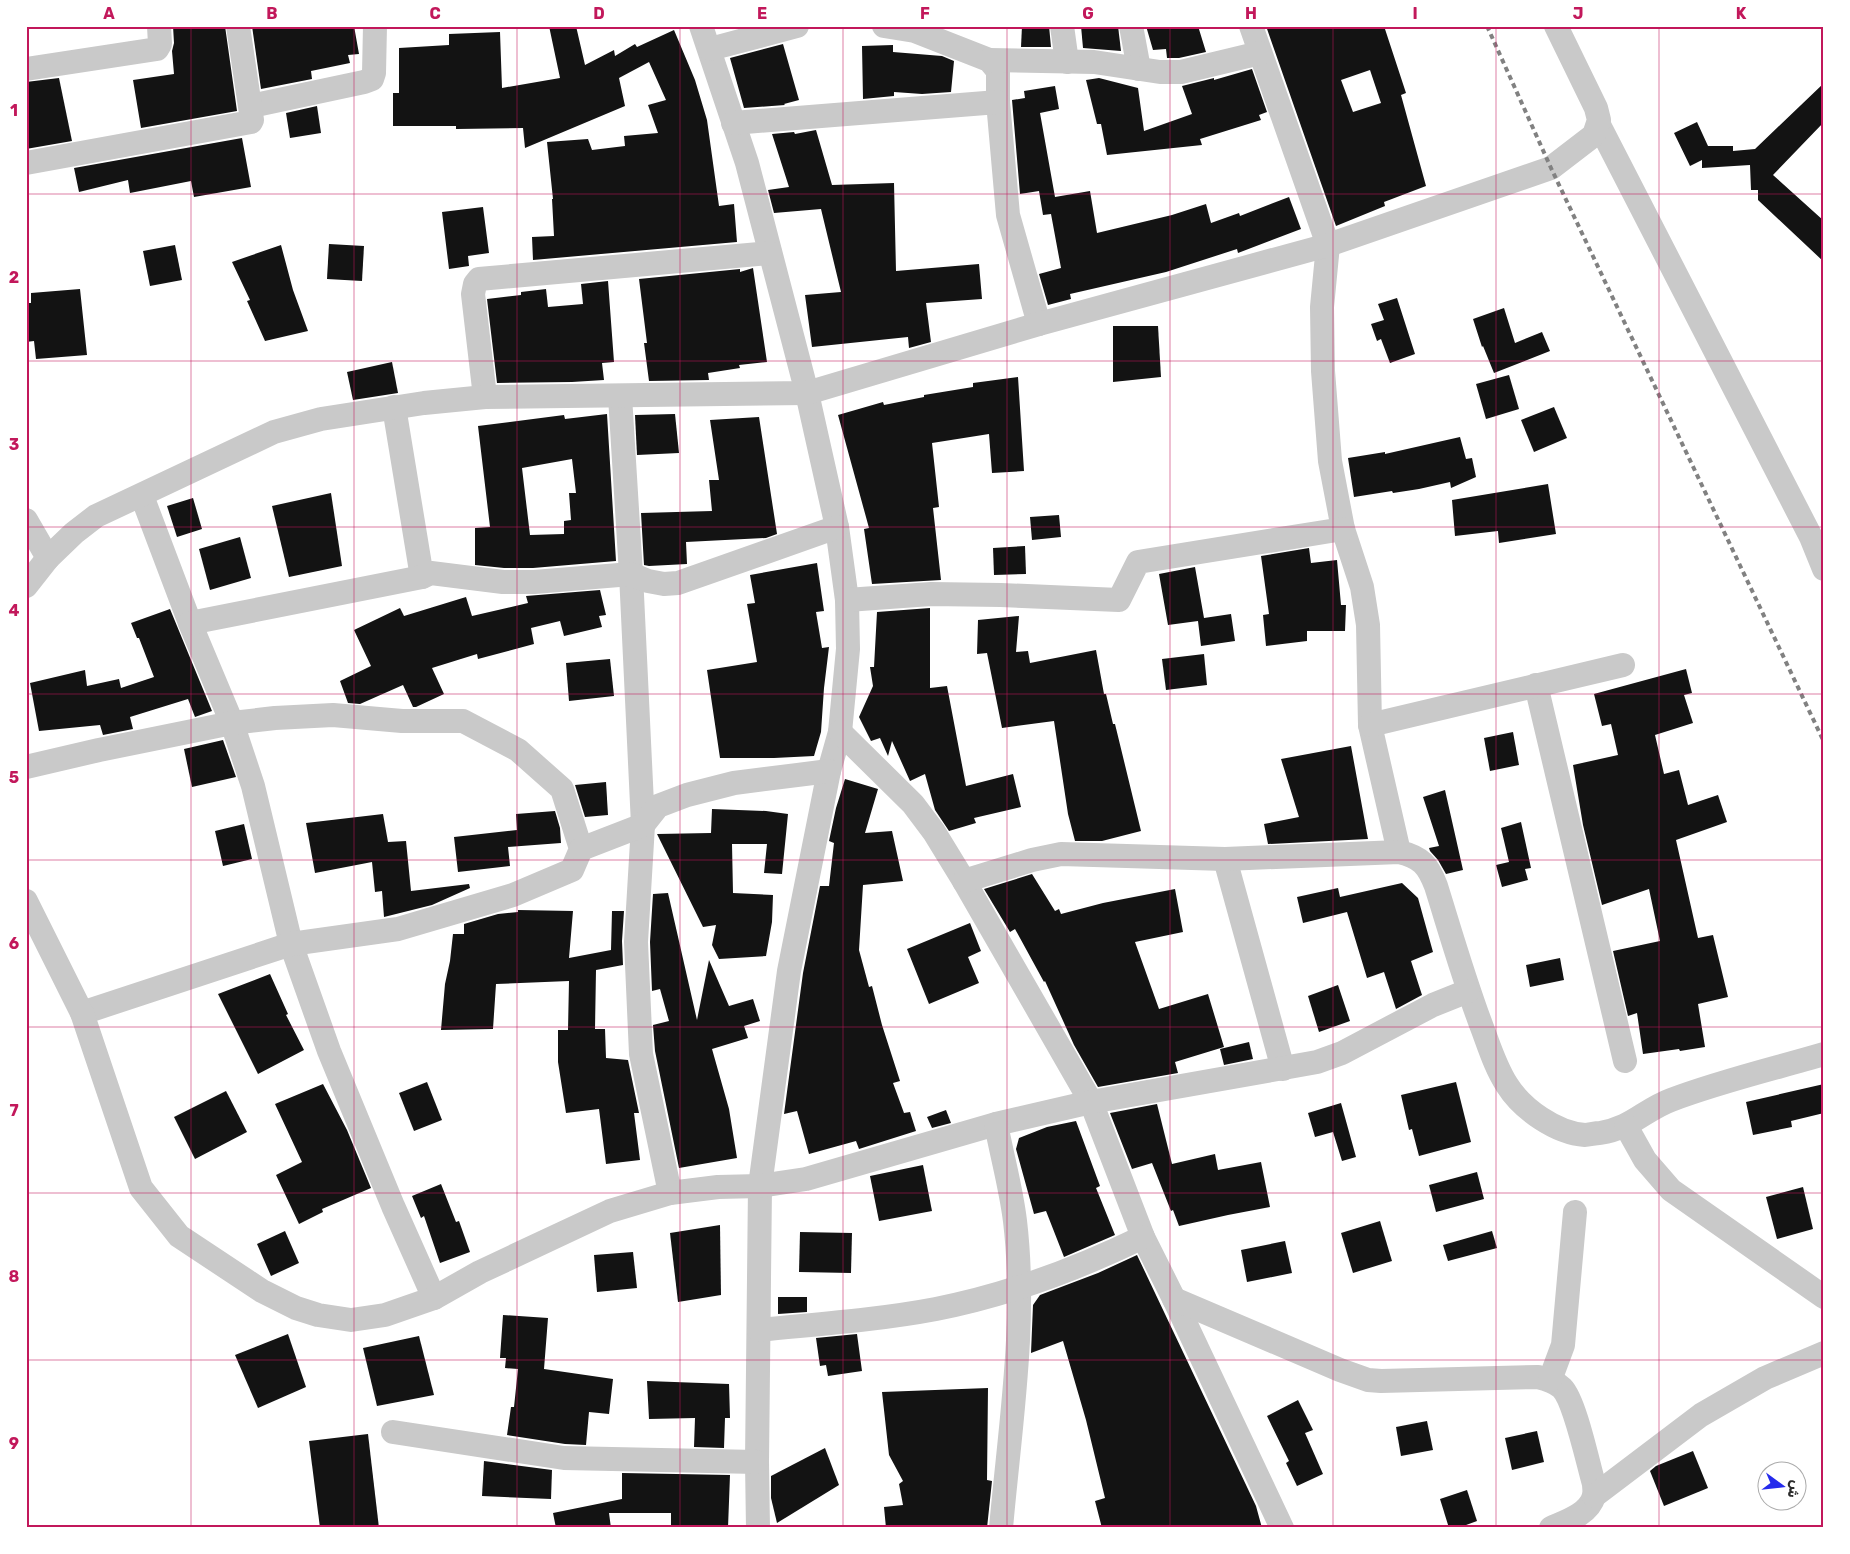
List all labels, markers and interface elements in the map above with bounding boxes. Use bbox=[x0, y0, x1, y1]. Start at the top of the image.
text: A bbox=[103, 4, 115, 23]
text: B bbox=[266, 4, 278, 23]
text: C bbox=[429, 4, 441, 23]
text: D bbox=[593, 4, 605, 23]
text: E bbox=[757, 4, 767, 23]
text: F bbox=[920, 4, 930, 23]
text: G bbox=[1082, 4, 1094, 23]
text: H bbox=[1245, 4, 1257, 23]
text: I bbox=[1412, 4, 1418, 23]
text: J bbox=[1573, 4, 1583, 23]
text: K bbox=[1736, 4, 1747, 23]
text: 1 bbox=[10, 101, 18, 120]
text: 2 bbox=[9, 268, 19, 287]
text: 3 bbox=[9, 435, 19, 454]
text: 4 bbox=[9, 601, 20, 620]
text: 5 bbox=[9, 768, 19, 787]
text: 6 bbox=[9, 934, 19, 953]
text: 7 bbox=[9, 1101, 19, 1120]
text: 8 bbox=[9, 1267, 20, 1286]
text: 9 bbox=[9, 1434, 19, 1453]
north arrow bbox=[1758, 1462, 1808, 1512]
text: ش bbox=[1784, 1478, 1805, 1500]

